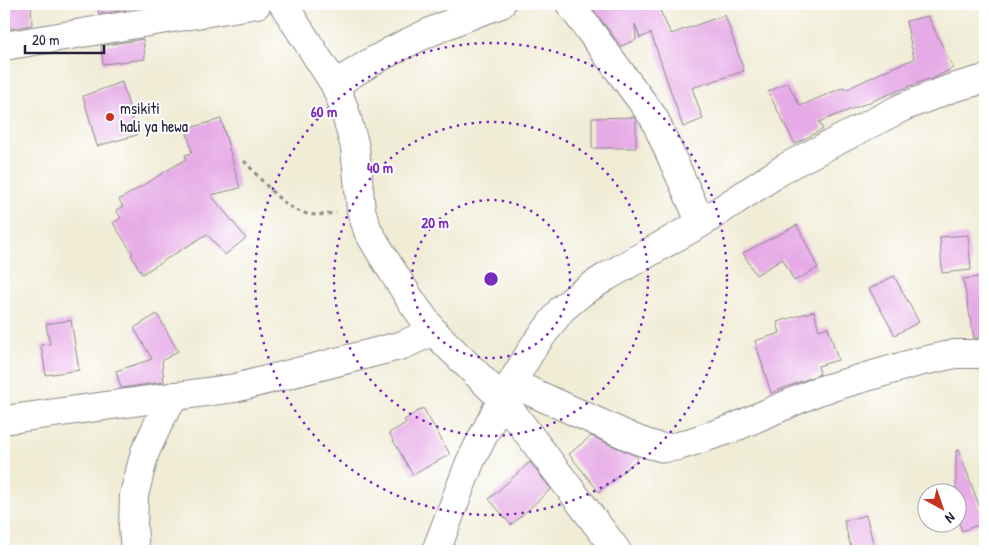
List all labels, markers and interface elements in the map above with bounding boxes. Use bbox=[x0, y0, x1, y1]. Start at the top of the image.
scale bar bbox=[25, 22, 104, 54]
text: 20 m bbox=[32, 29, 59, 50]
place label: msikiti hali ya hewa bbox=[120, 97, 188, 137]
text: 60 m bbox=[311, 101, 337, 122]
marker: msikiti hali ya hewa bbox=[104, 111, 116, 123]
text: 40 m bbox=[367, 157, 393, 178]
text: 20 m bbox=[421, 212, 449, 233]
centre of rings bbox=[482, 270, 500, 288]
north arrow bbox=[916, 482, 966, 532]
text: N bbox=[941, 509, 960, 528]

